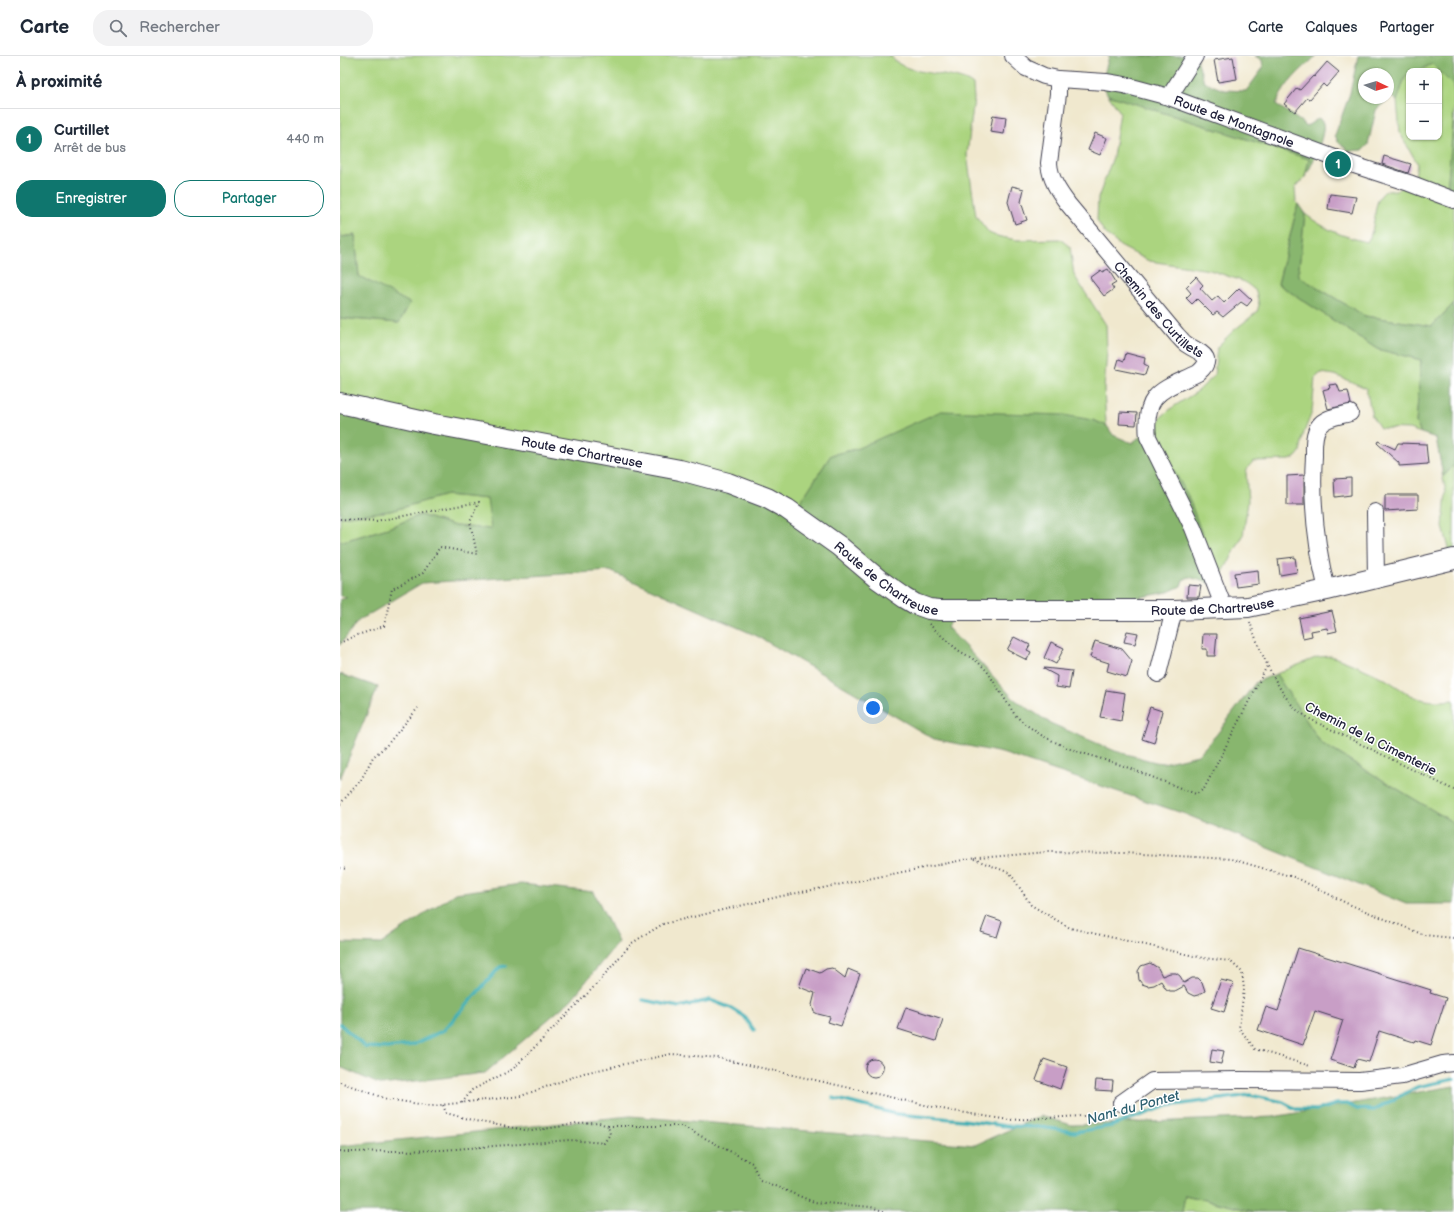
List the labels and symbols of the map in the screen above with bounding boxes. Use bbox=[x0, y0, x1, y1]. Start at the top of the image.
north arrow bbox=[1358, 68, 1394, 104]
street label: Route de Montagnole bbox=[1171, 92, 1296, 151]
pin: 1 bbox=[1325, 149, 1351, 179]
street label: Chemin des Curtillets bbox=[1110, 258, 1207, 362]
street label: Route de Chartreuse bbox=[520, 433, 644, 472]
street label: Route de Chartreuse bbox=[831, 538, 939, 619]
street label: Route de Chartreuse bbox=[1151, 595, 1276, 619]
your location bbox=[863, 698, 883, 718]
street label: Chemin de la Cimenterie bbox=[1302, 699, 1439, 779]
water label: Nant du Pontet bbox=[1085, 1087, 1182, 1128]

